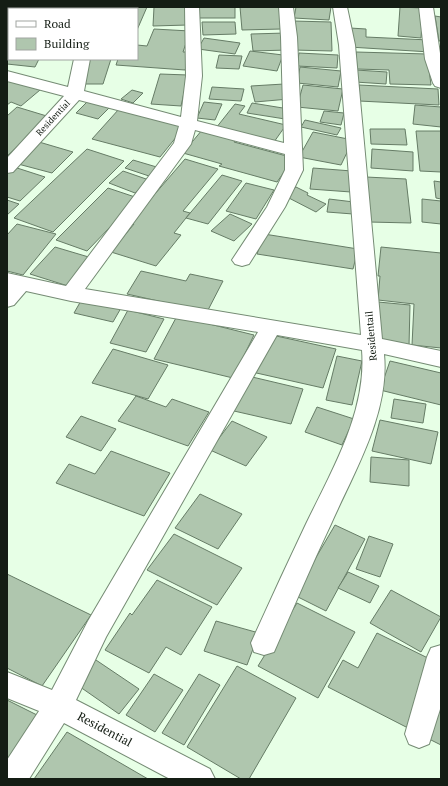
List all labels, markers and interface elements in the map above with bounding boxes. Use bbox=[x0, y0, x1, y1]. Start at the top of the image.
legend bbox=[8, 8, 138, 60]
text: Road bbox=[44, 16, 71, 31]
text: Building bbox=[44, 36, 90, 51]
street label: Residential bbox=[33, 97, 73, 139]
street label: Residentail bbox=[362, 311, 380, 361]
street label: Residential bbox=[75, 708, 135, 750]

